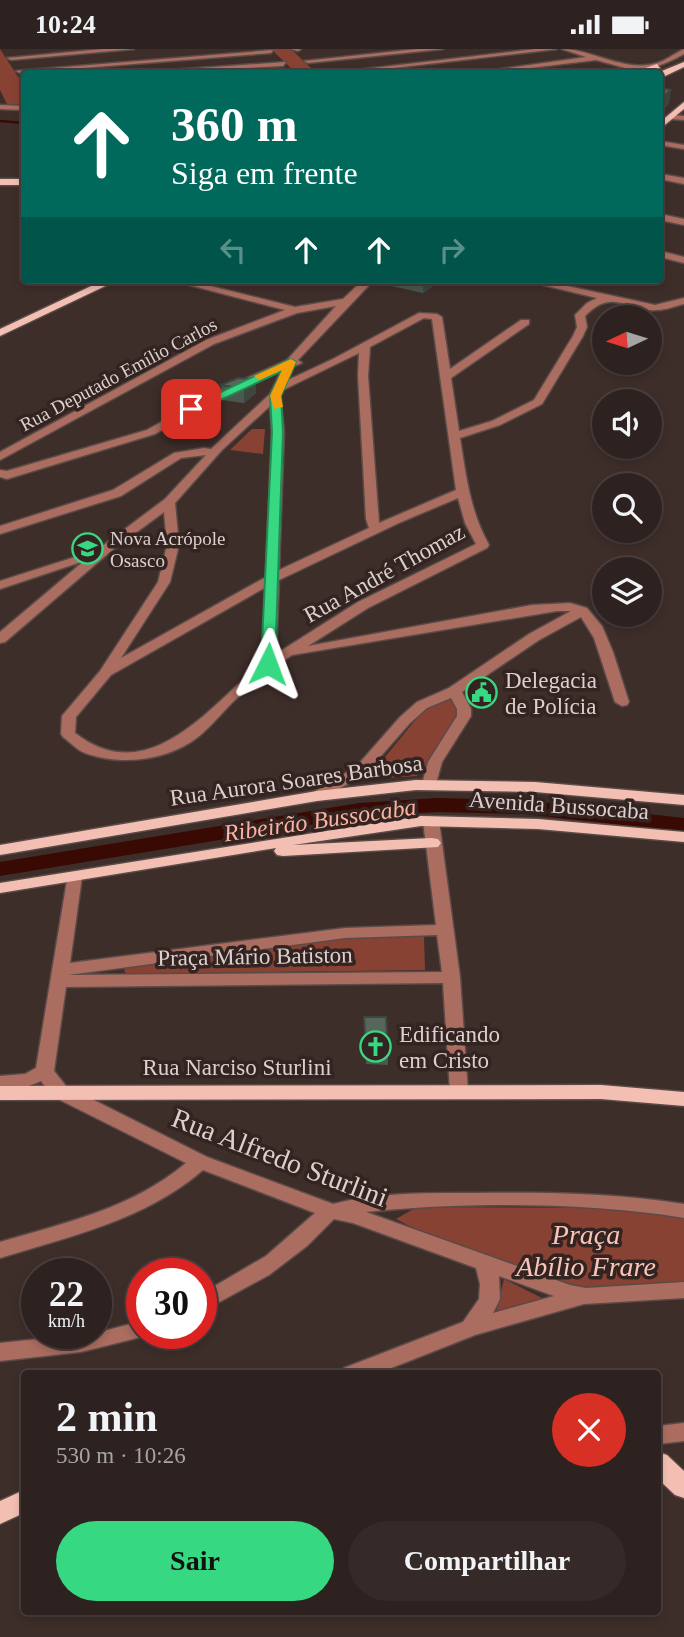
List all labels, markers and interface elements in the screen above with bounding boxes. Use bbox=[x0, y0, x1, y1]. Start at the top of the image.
text: 10:24 bbox=[35, 10, 96, 39]
text: 360 m bbox=[171, 97, 298, 152]
icon: ahead bbox=[56, 98, 147, 189]
text: Siga em frente bbox=[171, 155, 358, 191]
icon: left bbox=[214, 231, 252, 269]
icon: ahead bbox=[287, 231, 325, 269]
icon: ahead bbox=[360, 231, 398, 269]
icon: right bbox=[433, 231, 471, 269]
north arrow bbox=[592, 305, 662, 375]
map controls bbox=[592, 305, 662, 627]
street label: Rua Deputado Emílio Carlos bbox=[16, 314, 220, 435]
pin bbox=[161, 379, 221, 439]
button: sound bbox=[592, 389, 662, 459]
icon: arrive bbox=[172, 390, 210, 428]
button: search bbox=[592, 473, 662, 543]
street label: Rua André Thomaz bbox=[300, 519, 469, 628]
place label: Nova Acrópole Osasco bbox=[110, 528, 226, 571]
school or university icon: Nova Acrópole Osasco bbox=[70, 532, 104, 566]
button: layers bbox=[592, 557, 662, 627]
position arrow bbox=[231, 627, 305, 701]
place label: Delegacia de Polícia bbox=[505, 668, 597, 719]
public building icon: Delegacia de Polícia bbox=[465, 676, 499, 710]
street label: Rua Aurora Soares Barbosa bbox=[168, 750, 424, 811]
street label: Avenida Bussocaba bbox=[468, 787, 650, 824]
water label: Ribeirão Bussocaba bbox=[221, 794, 418, 847]
street label: Praça Mário Batiston bbox=[157, 942, 353, 971]
place label: Edificando em Cristo bbox=[399, 1022, 500, 1073]
church icon: Edificando em Cristo bbox=[359, 1030, 393, 1064]
street label: Rua Narciso Sturlini bbox=[142, 1055, 332, 1080]
street label: Rua Alfredo Sturlini bbox=[168, 1102, 392, 1213]
park label: Praça Abílio Frare bbox=[514, 1219, 656, 1282]
speed limit sign: 30 bbox=[126, 1258, 217, 1349]
text: 22 bbox=[49, 1275, 84, 1314]
text: km/h bbox=[48, 1311, 85, 1331]
button: close bbox=[552, 1393, 626, 1467]
text: 2 min bbox=[56, 1394, 158, 1440]
text: 530 m · 10:26 bbox=[56, 1443, 186, 1468]
button: Sair bbox=[56, 1521, 334, 1601]
button: Compartilhar bbox=[348, 1521, 626, 1601]

